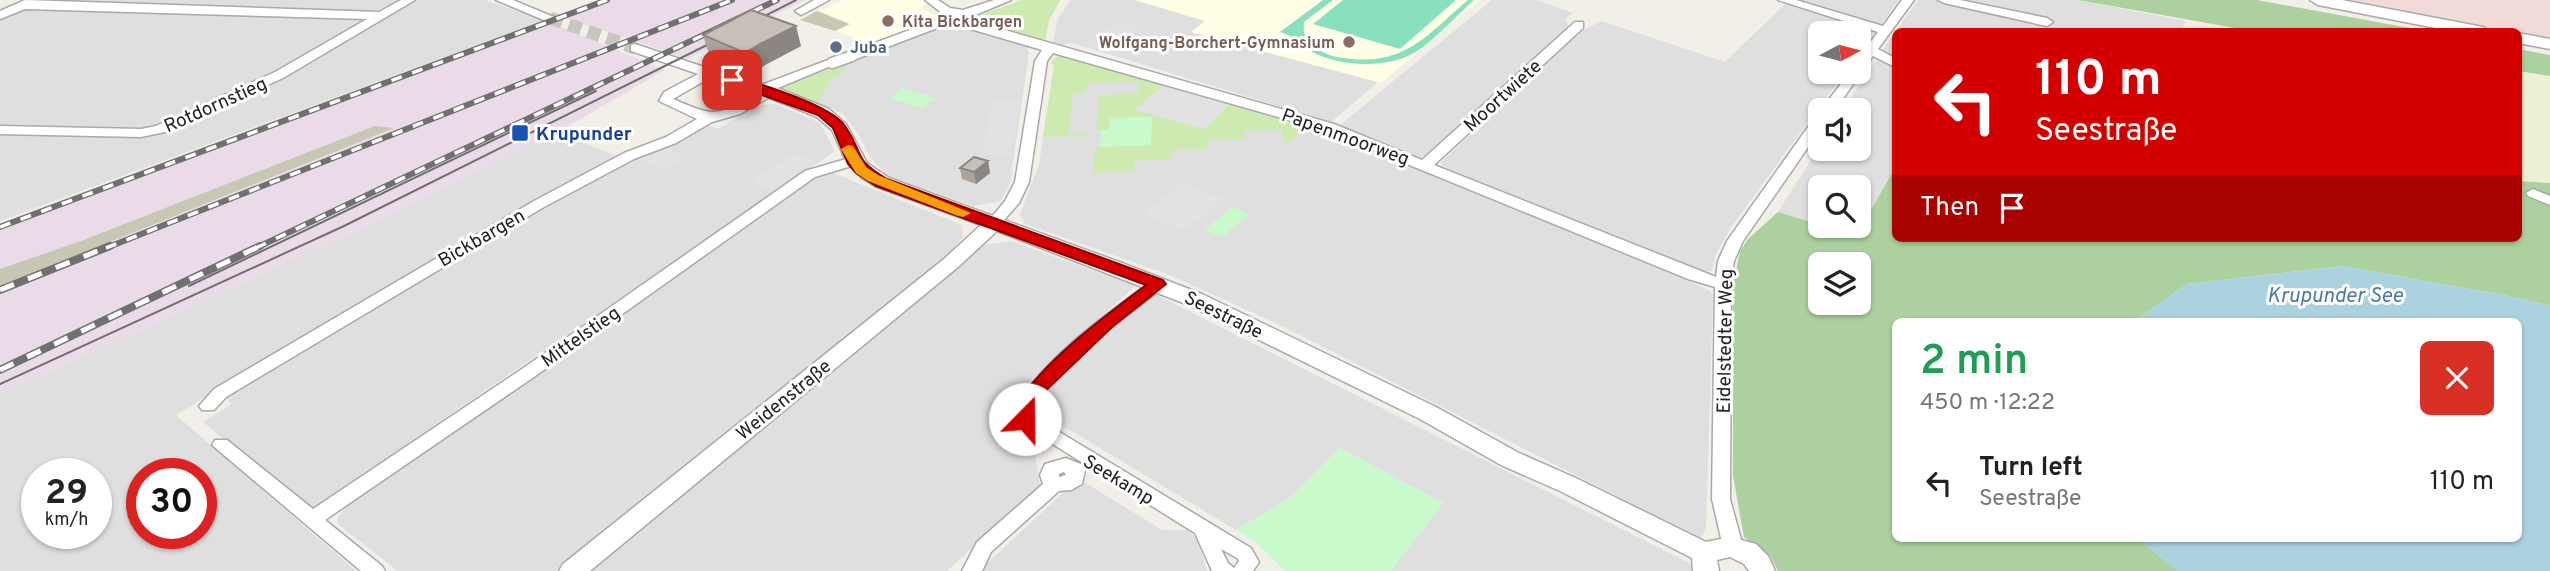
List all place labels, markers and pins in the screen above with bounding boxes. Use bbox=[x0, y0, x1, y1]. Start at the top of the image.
marker: Kita Bickbargen bbox=[880, 13, 896, 29]
place label: Kita Bickbargen bbox=[902, 13, 1022, 33]
place label: Wolfgang-Borchert-Gymnasium bbox=[1099, 34, 1335, 54]
marker: Wolfgang-Borchert-Gymnasium bbox=[1341, 34, 1357, 50]
marker: Juba bbox=[828, 39, 844, 55]
place label: Juba bbox=[850, 39, 887, 59]
pin bbox=[702, 50, 762, 110]
marker: Krupunder bbox=[510, 123, 530, 143]
place label: Krupunder bbox=[536, 123, 632, 147]

